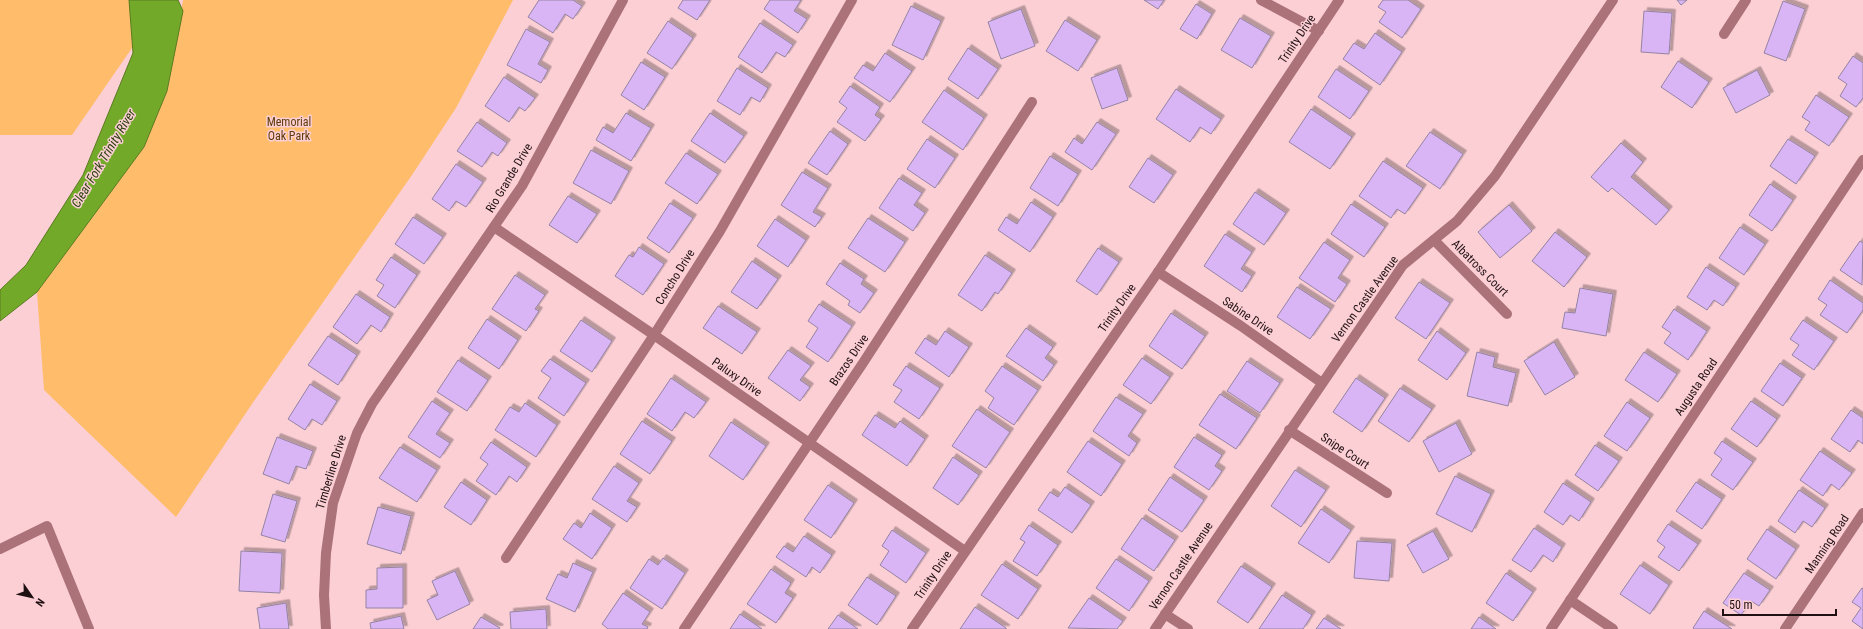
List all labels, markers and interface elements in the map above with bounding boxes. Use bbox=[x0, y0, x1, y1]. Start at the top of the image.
street label: Trinity Drive bbox=[1276, 12, 1319, 66]
water label: Clear Fork Trinity River bbox=[68, 106, 139, 210]
park label: Memorial Oak Park bbox=[267, 115, 311, 143]
street label: Rio Grande Drive bbox=[483, 141, 535, 215]
street label: Albatross Court bbox=[1449, 237, 1512, 300]
street label: Concho Drive bbox=[652, 246, 698, 307]
street label: Vernon Castle Avenue bbox=[1329, 253, 1401, 345]
street label: Trinity Drive bbox=[1095, 281, 1139, 335]
street label: Sabine Drive bbox=[1220, 294, 1277, 338]
street label: Brazos Drive bbox=[827, 331, 872, 388]
street label: Paluxy Drive bbox=[709, 355, 765, 400]
street label: Augusta Road bbox=[1672, 356, 1720, 418]
street label: Snipe Court bbox=[1318, 430, 1372, 472]
street label: Timberline Drive bbox=[313, 433, 349, 511]
street label: Manning Road bbox=[1802, 512, 1852, 576]
street label: Vernon Castle Avenue bbox=[1146, 519, 1216, 613]
street label: Trinity Drive bbox=[912, 548, 955, 602]
north arrow bbox=[12, 577, 52, 617]
scale bar bbox=[1723, 591, 1836, 617]
text: N bbox=[32, 596, 47, 609]
text: 50 m bbox=[1729, 598, 1753, 612]

